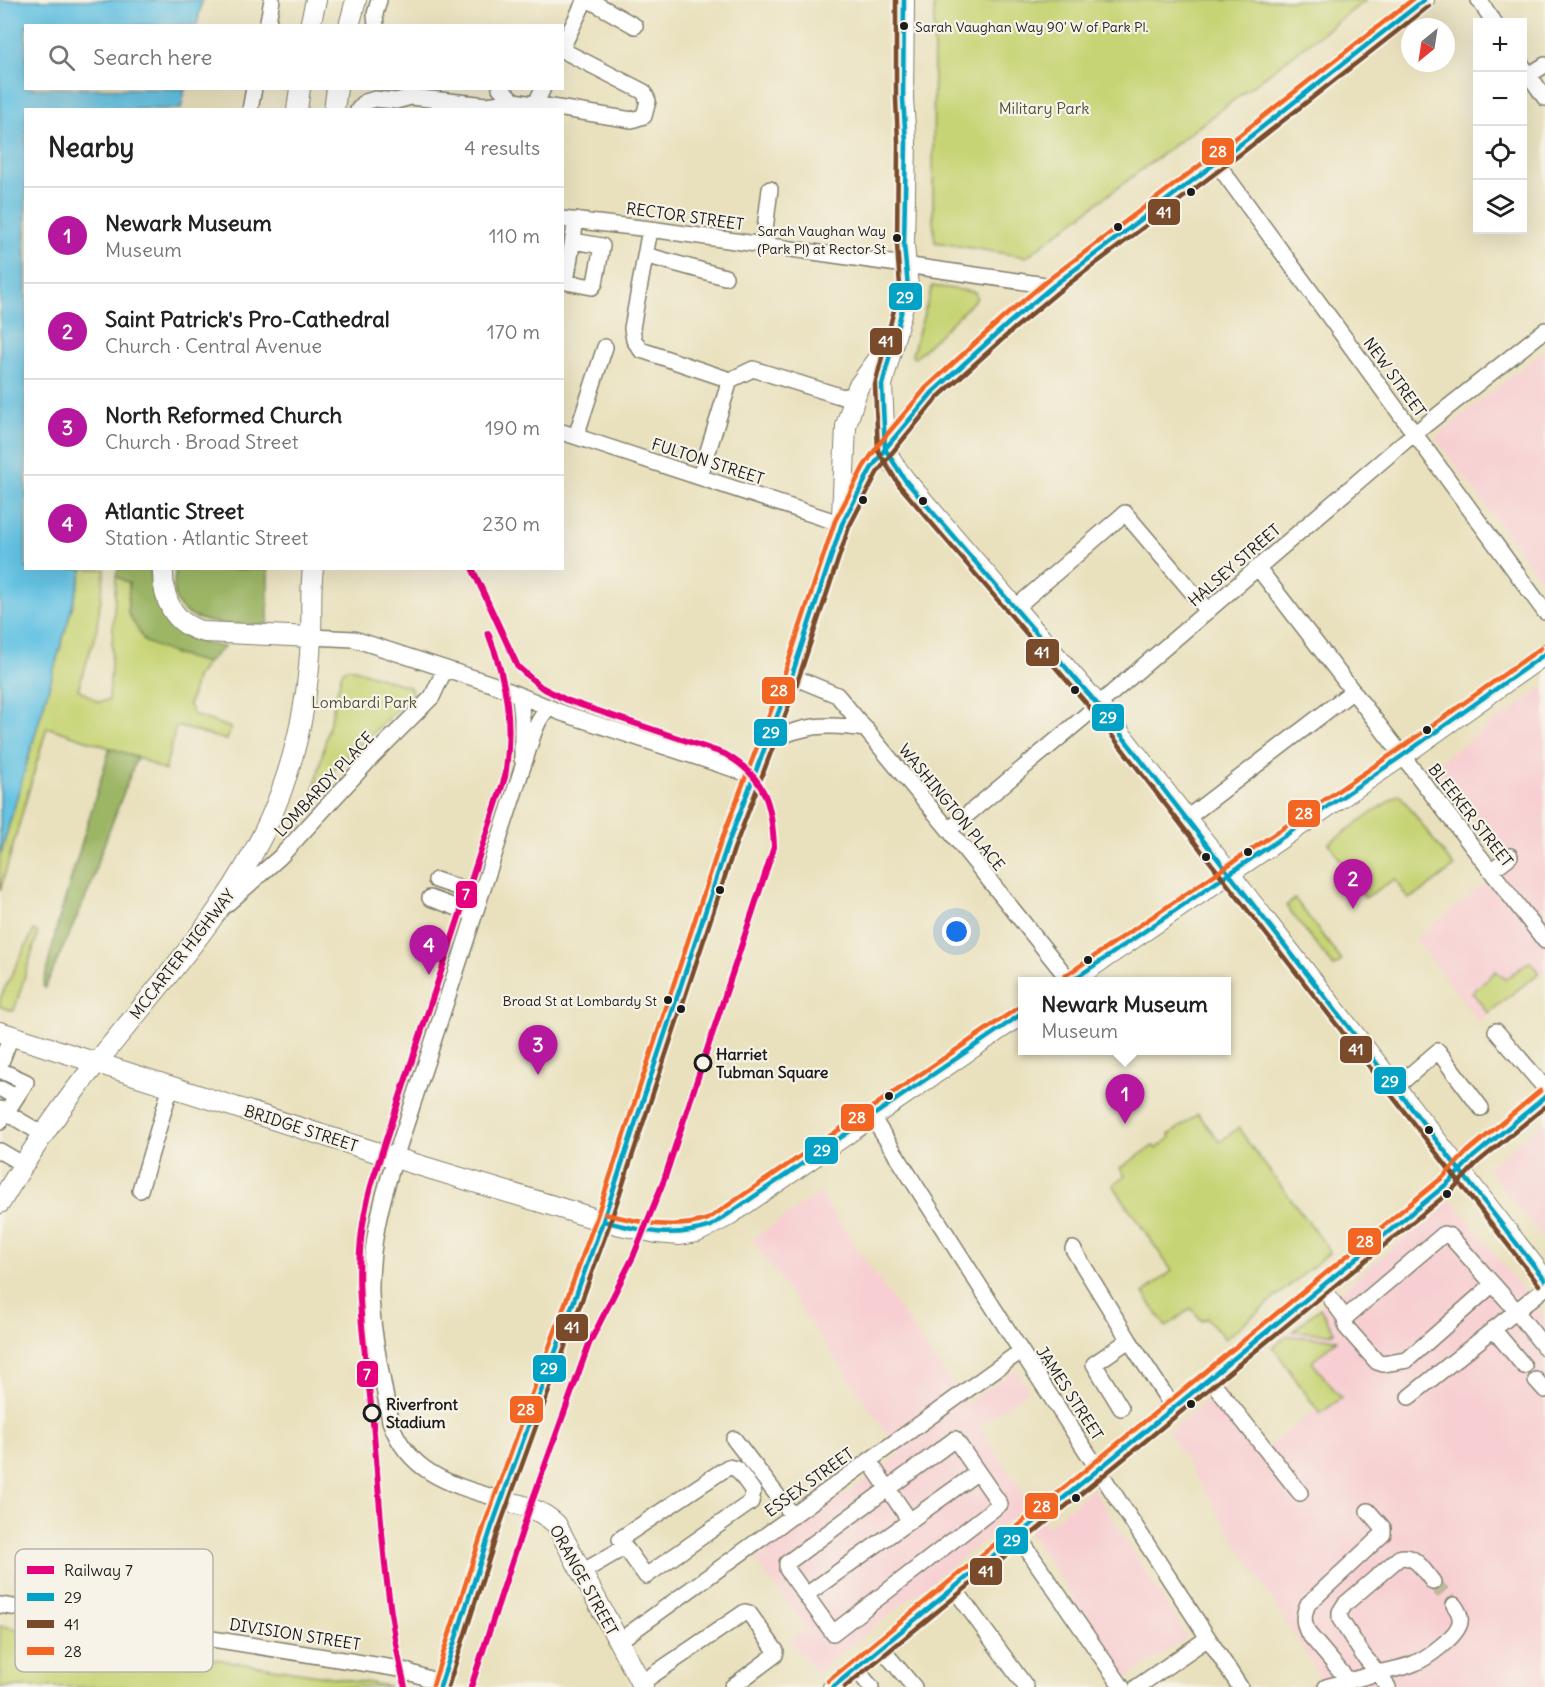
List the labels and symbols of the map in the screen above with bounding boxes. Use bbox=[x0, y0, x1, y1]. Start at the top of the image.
place label: Sarah Vaughan Way 90' W of Park Pl. bbox=[915, 18, 1149, 36]
north arrow bbox=[1401, 18, 1455, 72]
marker: Sarah Vaughan Way 90' W of Park Pl. bbox=[898, 20, 910, 32]
park label: Military Park bbox=[999, 98, 1089, 118]
line badge: 28 bbox=[1201, 137, 1235, 166]
text: 28 bbox=[1209, 141, 1227, 161]
unlabelled marker bbox=[1185, 186, 1197, 198]
street label: RECTOR STREET bbox=[625, 198, 745, 234]
line badge: 41 bbox=[1147, 198, 1181, 226]
text: 41 bbox=[1156, 202, 1172, 222]
unlabelled marker bbox=[1112, 221, 1124, 233]
place label: Sarah Vaughan Way (Park Pl) at Rector St bbox=[757, 222, 886, 258]
marker: Sarah Vaughan Way (Park Pl) at Rector St bbox=[891, 232, 903, 244]
line badge: 29 bbox=[888, 282, 923, 311]
text: 29 bbox=[896, 287, 914, 307]
line badge: 41 bbox=[869, 327, 903, 356]
text: 41 bbox=[878, 331, 894, 351]
street label: NEW STREET bbox=[1359, 333, 1431, 421]
street label: FULTON STREET bbox=[649, 433, 767, 489]
unlabelled marker bbox=[857, 494, 869, 506]
unlabelled marker bbox=[917, 495, 929, 507]
street label: HALSEY STREET bbox=[1184, 519, 1284, 611]
line badge: 41 bbox=[1025, 638, 1060, 667]
text: 41 bbox=[1034, 642, 1050, 662]
line badge: 28 bbox=[761, 676, 796, 705]
text: 28 bbox=[770, 680, 788, 700]
unlabelled marker bbox=[1069, 684, 1081, 696]
park label: Lombardi Park bbox=[311, 692, 417, 712]
line badge: 29 bbox=[1091, 703, 1125, 732]
text: 29 bbox=[1099, 707, 1117, 727]
line badge: 29 bbox=[753, 718, 788, 747]
text: 29 bbox=[762, 722, 780, 742]
unlabelled marker bbox=[1421, 724, 1433, 736]
street label: LOMBARDY PLACE bbox=[270, 727, 378, 841]
street label: WASHINGTON PLACE bbox=[895, 739, 1009, 875]
street label: BLEEKER STREET bbox=[1424, 759, 1518, 871]
line badge: 28 bbox=[1287, 799, 1321, 828]
text: 28 bbox=[1295, 803, 1313, 823]
unlabelled marker bbox=[1242, 846, 1254, 858]
unlabelled marker bbox=[1200, 851, 1212, 863]
pin: 2 bbox=[1334, 860, 1372, 909]
line badge: 7 bbox=[455, 880, 478, 909]
text: 7 bbox=[462, 884, 470, 904]
unlabelled marker bbox=[714, 884, 726, 896]
street label: MCCARTER HIGHWAY bbox=[125, 885, 239, 1023]
your location bbox=[942, 917, 971, 946]
pin: 4 bbox=[410, 926, 448, 975]
unlabelled marker bbox=[1082, 954, 1094, 966]
place label: Broad St at Lombardy St bbox=[503, 992, 657, 1010]
marker: Broad St at Lombardy St bbox=[662, 994, 674, 1006]
unlabelled marker bbox=[675, 1003, 687, 1015]
pin: 3 bbox=[518, 1026, 558, 1075]
line badge: 41 bbox=[1339, 1035, 1373, 1064]
text: 41 bbox=[1348, 1039, 1364, 1059]
place label: Harriet Tubman Square bbox=[716, 1044, 829, 1083]
marker: Harriet Tubman Square bbox=[694, 1054, 712, 1072]
line badge: 29 bbox=[1373, 1066, 1407, 1095]
text: 29 bbox=[1381, 1071, 1399, 1091]
pin: 1 bbox=[1106, 1074, 1144, 1124]
unlabelled marker bbox=[883, 1090, 895, 1102]
street label: BRIDGE STREET bbox=[242, 1100, 360, 1156]
line badge: 28 bbox=[840, 1103, 875, 1132]
text: 28 bbox=[848, 1107, 866, 1127]
unlabelled marker bbox=[1423, 1124, 1435, 1136]
line badge: 29 bbox=[804, 1136, 839, 1165]
text: 29 bbox=[813, 1140, 831, 1160]
unlabelled marker bbox=[1441, 1188, 1453, 1200]
line badge: 28 bbox=[1347, 1227, 1382, 1256]
text: 28 bbox=[1356, 1231, 1374, 1251]
line badge: 41 bbox=[555, 1313, 589, 1342]
text: 41 bbox=[564, 1317, 580, 1337]
street label: JAMES STREET bbox=[1032, 1342, 1108, 1444]
line badge: 29 bbox=[532, 1354, 567, 1383]
text: 29 bbox=[540, 1358, 558, 1378]
line badge: 7 bbox=[356, 1360, 379, 1388]
text: 7 bbox=[363, 1364, 371, 1384]
place label: Riverfront Stadium bbox=[386, 1394, 458, 1432]
line badge: 28 bbox=[509, 1395, 544, 1424]
unlabelled marker bbox=[1185, 1398, 1197, 1410]
text: 28 bbox=[517, 1399, 535, 1419]
marker: Riverfront Stadium bbox=[363, 1404, 381, 1422]
street label: ESSEX STREET bbox=[761, 1443, 857, 1521]
line badge: 28 bbox=[1024, 1492, 1059, 1520]
unlabelled marker bbox=[1070, 1492, 1082, 1504]
text: 28 bbox=[1033, 1496, 1051, 1516]
street label: ORANGE STREET bbox=[545, 1521, 623, 1639]
line badge: 29 bbox=[995, 1526, 1029, 1555]
text: 29 bbox=[1003, 1530, 1021, 1550]
legend bbox=[15, 1549, 213, 1672]
line badge: 41 bbox=[969, 1557, 1003, 1586]
text: Railway 7 bbox=[64, 1560, 133, 1580]
text: 41 bbox=[978, 1561, 994, 1581]
text: 29 bbox=[64, 1587, 82, 1607]
text: 41 bbox=[64, 1614, 79, 1634]
street label: DIVISION STREET bbox=[228, 1614, 362, 1654]
text: 28 bbox=[64, 1641, 82, 1661]

